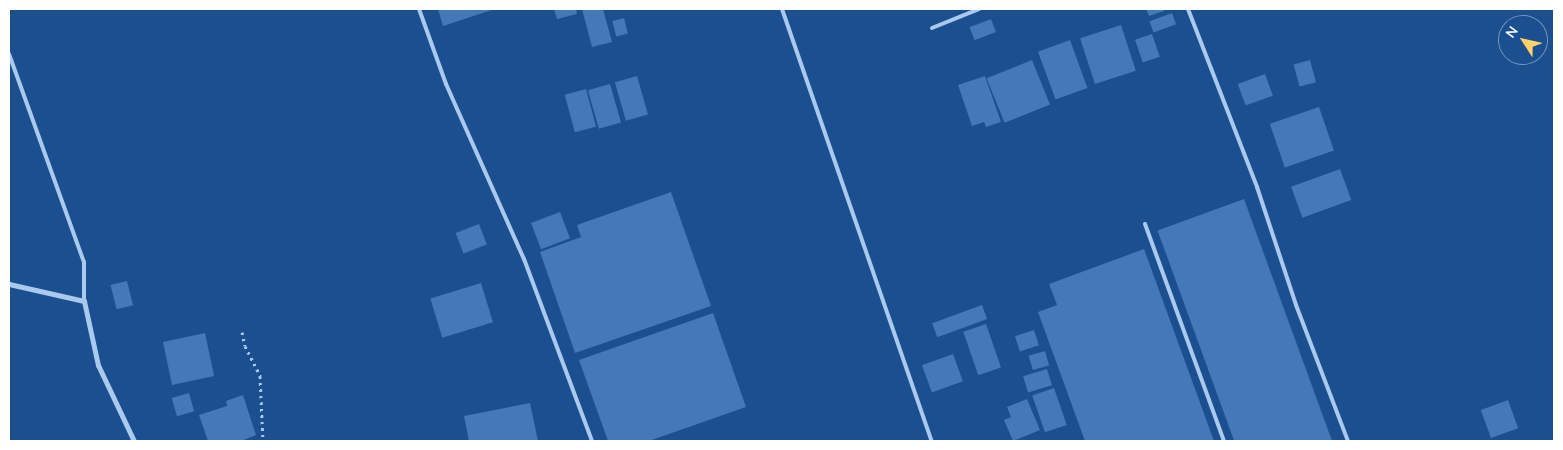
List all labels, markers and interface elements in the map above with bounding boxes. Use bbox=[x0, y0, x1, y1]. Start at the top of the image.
north arrow bbox=[1498, 15, 1548, 65]
text: N bbox=[1501, 23, 1522, 41]

